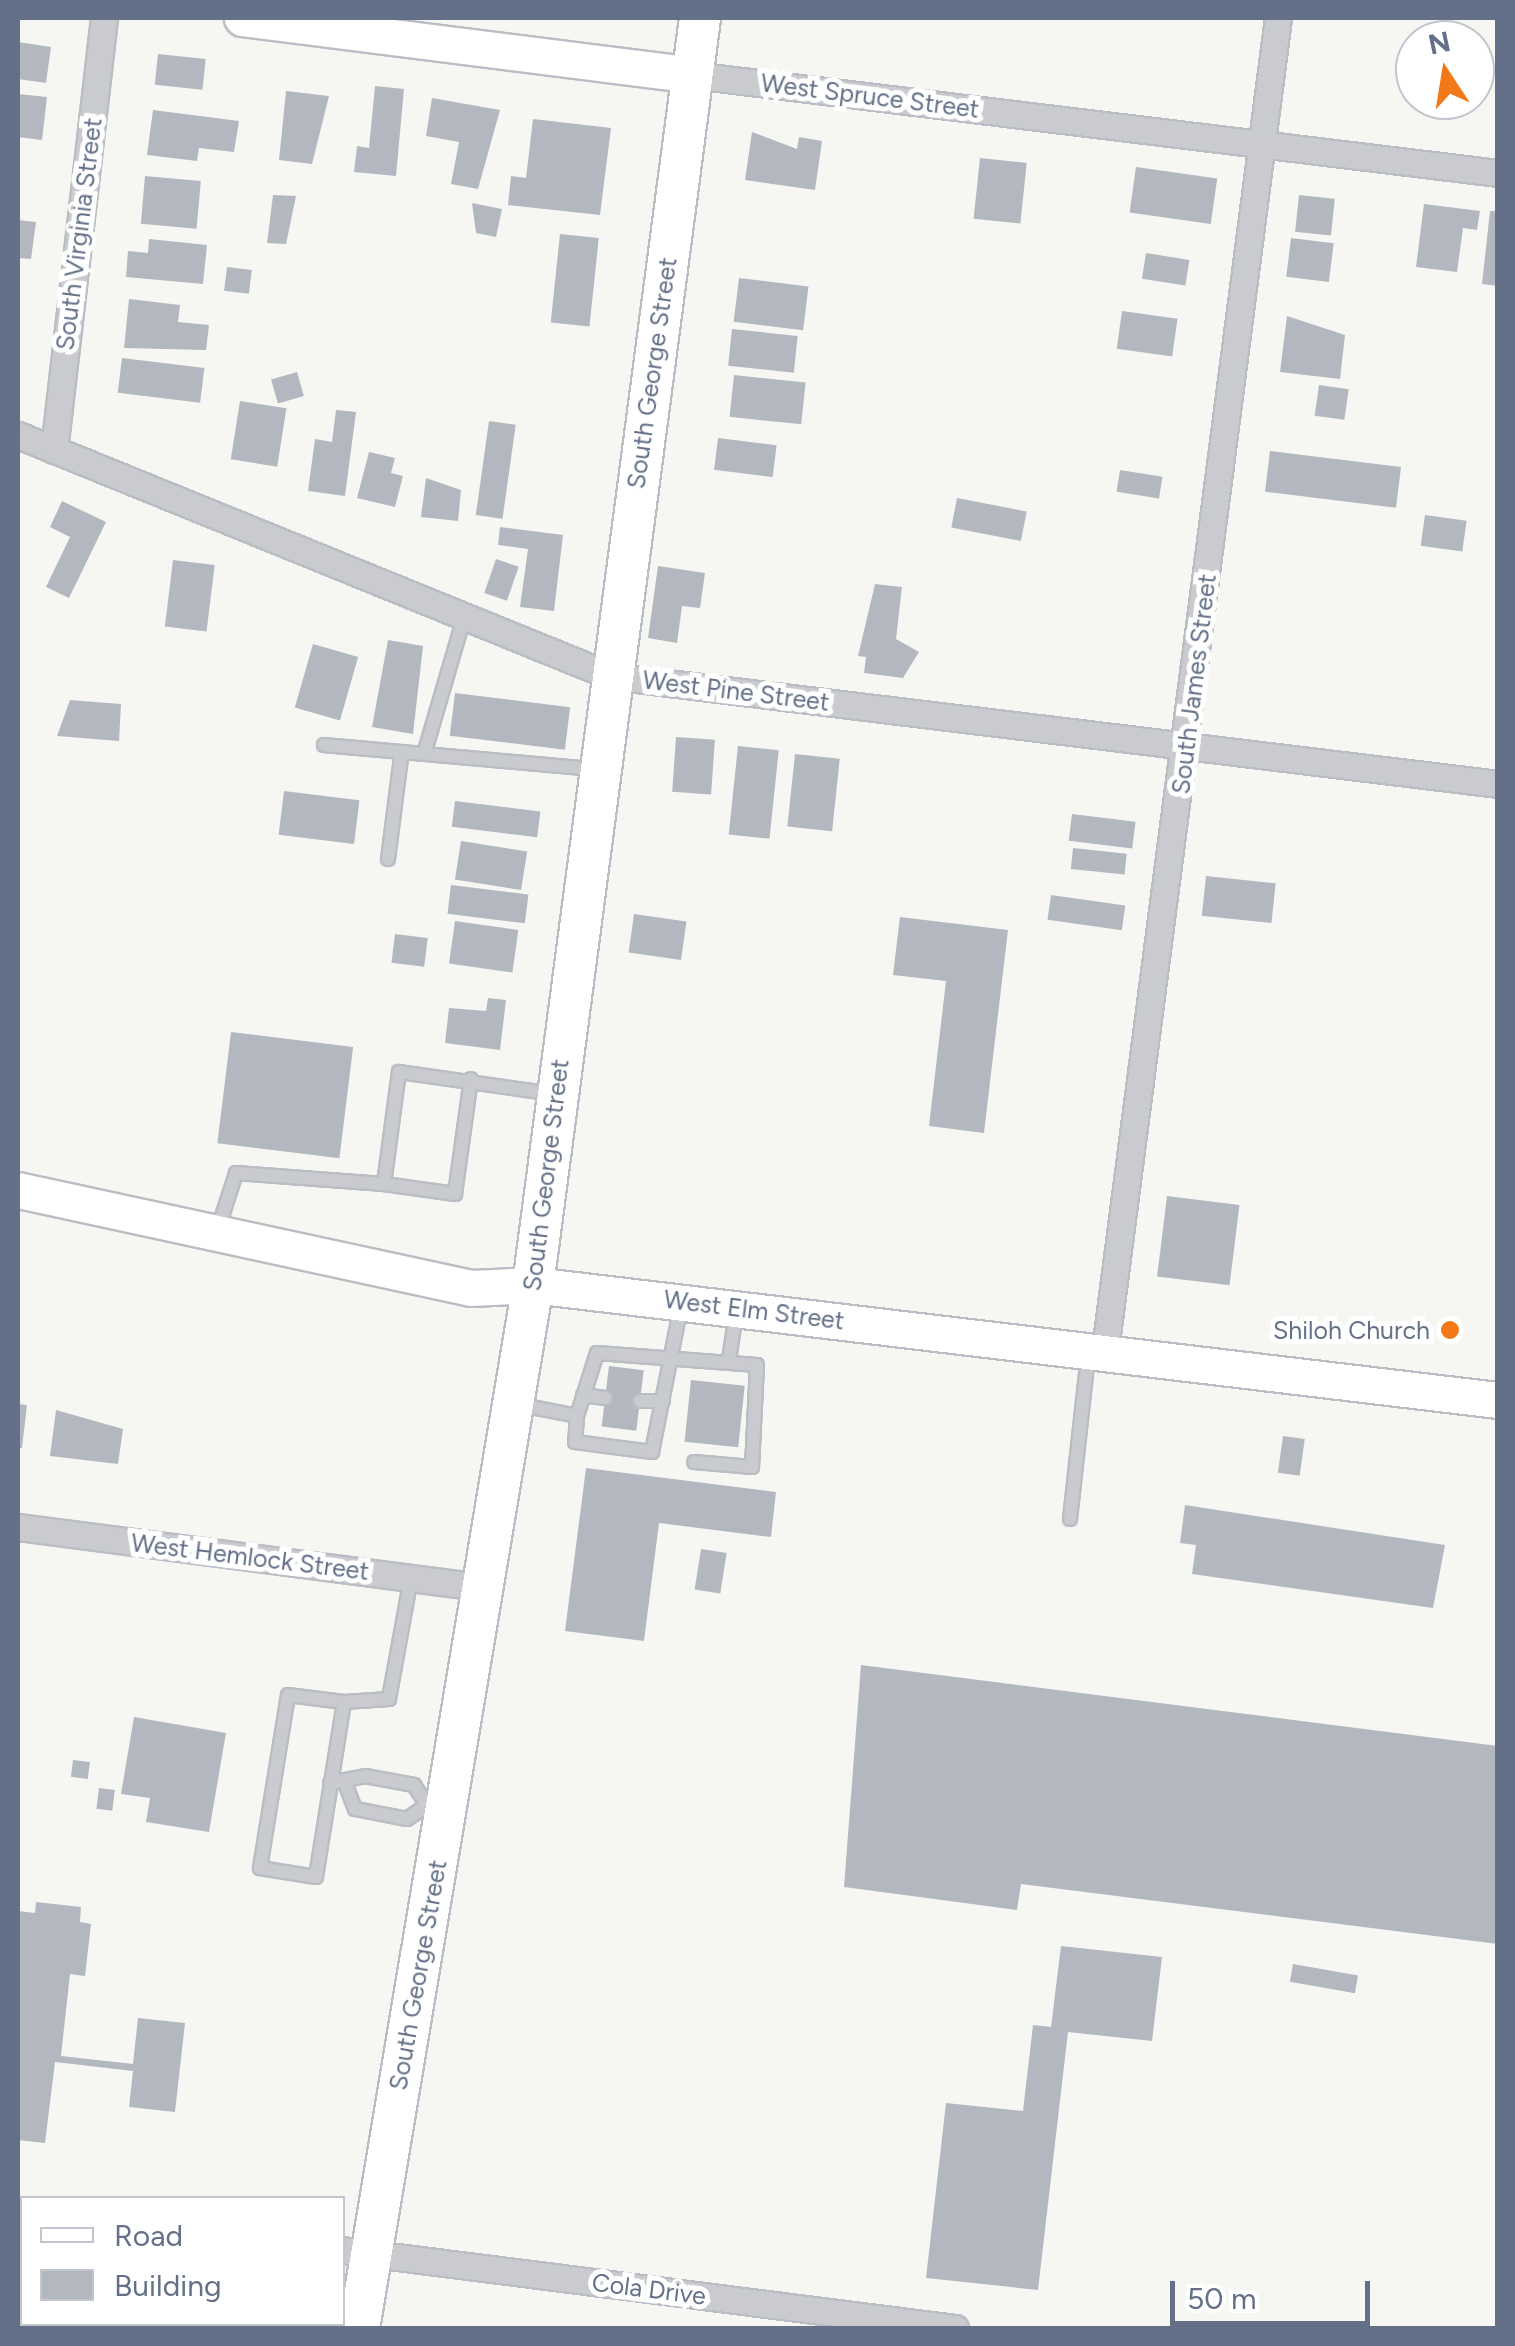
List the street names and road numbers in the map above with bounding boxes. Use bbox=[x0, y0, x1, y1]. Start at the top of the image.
street label: West Spruce Street bbox=[759, 68, 981, 124]
street label: South Virginia Street bbox=[50, 116, 108, 352]
street label: South George Street bbox=[621, 255, 683, 491]
street label: South James Street bbox=[1166, 572, 1222, 796]
street label: West Pine Street bbox=[641, 665, 831, 717]
street label: South George Street bbox=[517, 1057, 575, 1293]
street label: West Elm Street bbox=[662, 1284, 846, 1336]
street label: West Hemlock Street bbox=[129, 1528, 371, 1586]
street label: South George Street bbox=[383, 1857, 453, 2093]
street label: Cola Drive bbox=[590, 2267, 708, 2311]

